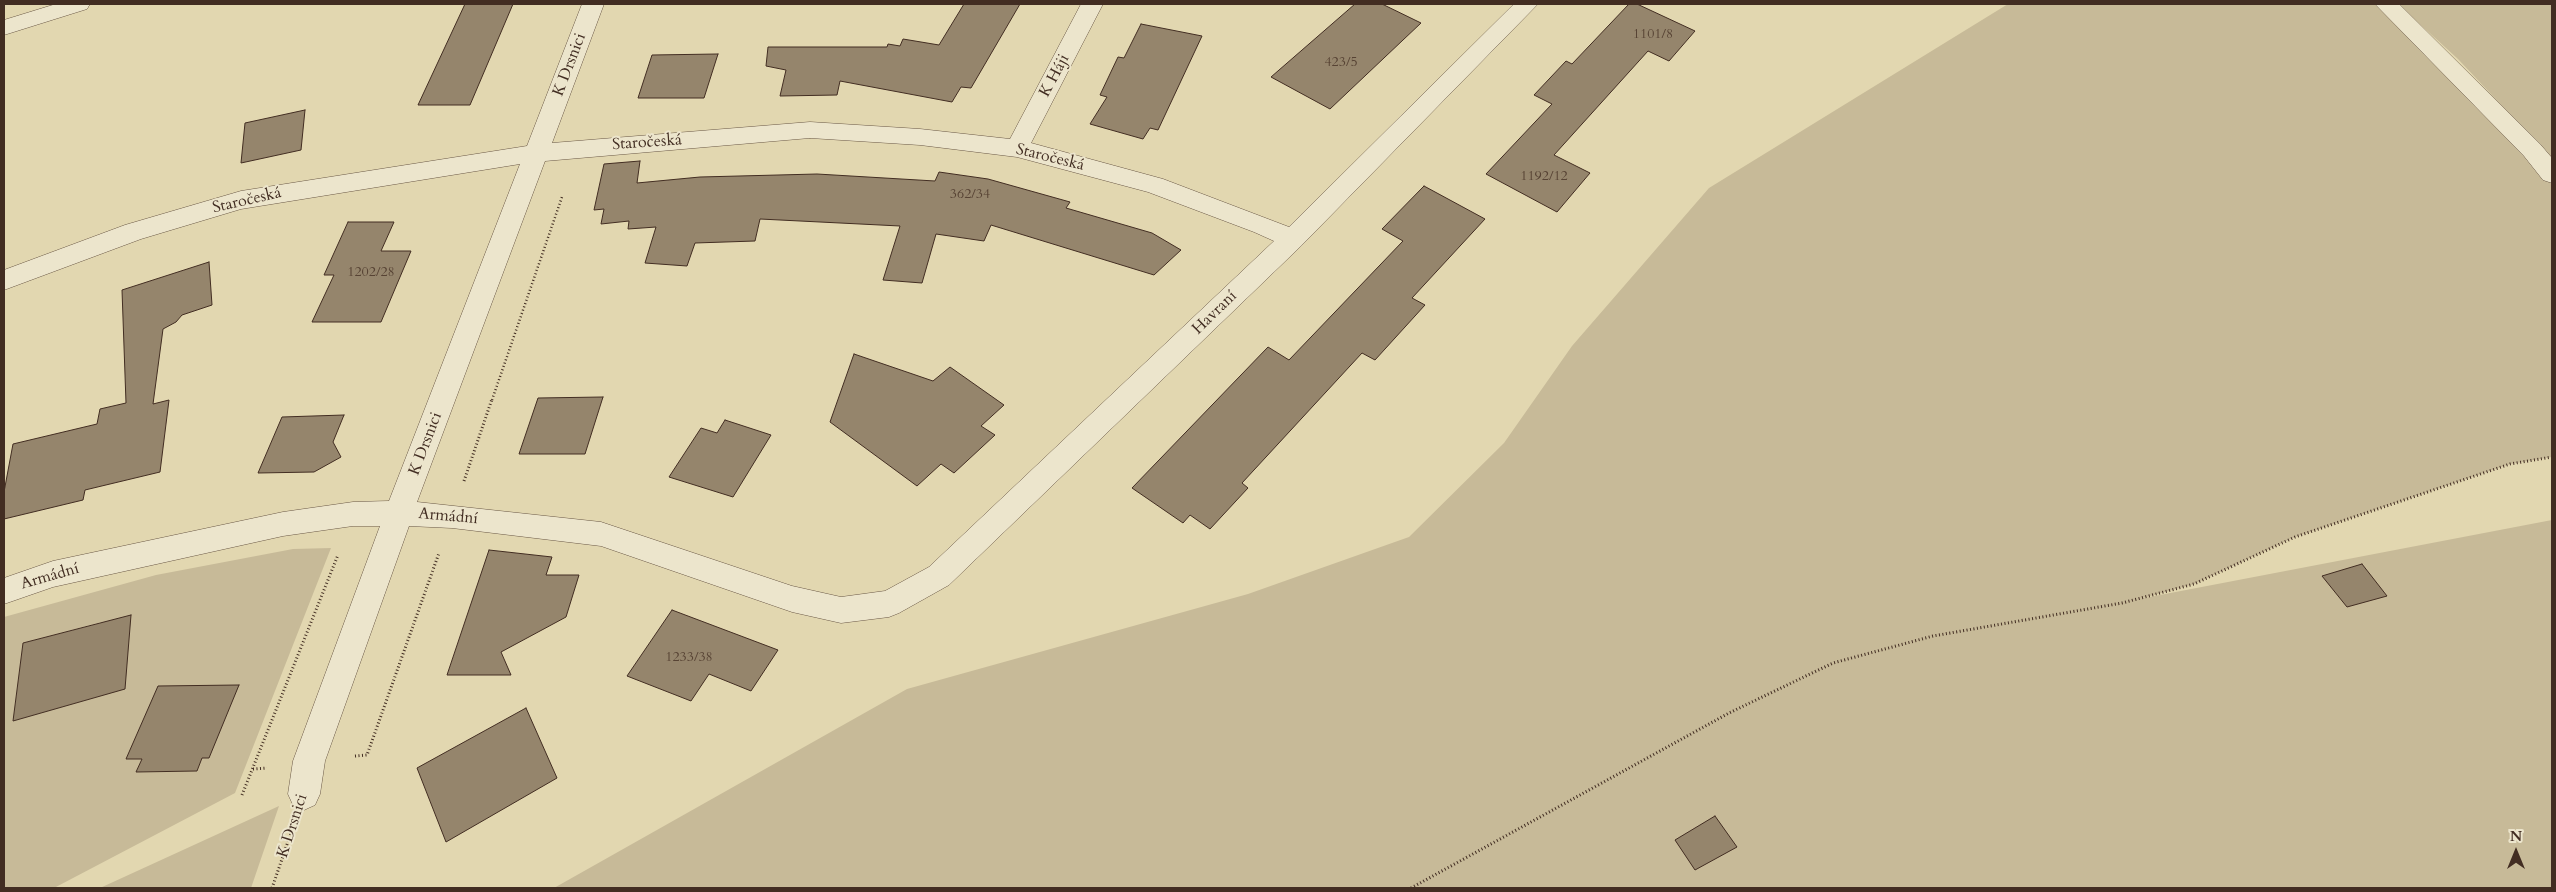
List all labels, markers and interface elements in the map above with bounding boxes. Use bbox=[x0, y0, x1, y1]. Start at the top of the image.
house number: 1101/8 bbox=[1633, 27, 1673, 43]
street label: K Drsnici bbox=[549, 31, 591, 99]
street label: K Háji bbox=[1036, 51, 1074, 101]
house number: 423/5 bbox=[1324, 55, 1358, 71]
street label: Staročeská bbox=[611, 131, 683, 155]
street label: Staročeská bbox=[1014, 140, 1086, 176]
house number: 1192/12 bbox=[1520, 169, 1568, 185]
street label: Staročeská bbox=[211, 184, 283, 218]
house number: 362/34 bbox=[950, 187, 990, 203]
house number: 1202/28 bbox=[347, 265, 395, 281]
street label: Havraní bbox=[1189, 287, 1241, 339]
street label: K Drsnici bbox=[405, 410, 447, 478]
street label: Armádní bbox=[417, 505, 479, 529]
street label: Armádní bbox=[19, 560, 81, 594]
house number: 1233/38 bbox=[665, 650, 713, 666]
street label: K Drsnici bbox=[274, 792, 312, 860]
north arrow bbox=[2491, 827, 2541, 877]
text: N bbox=[2510, 827, 2522, 846]

